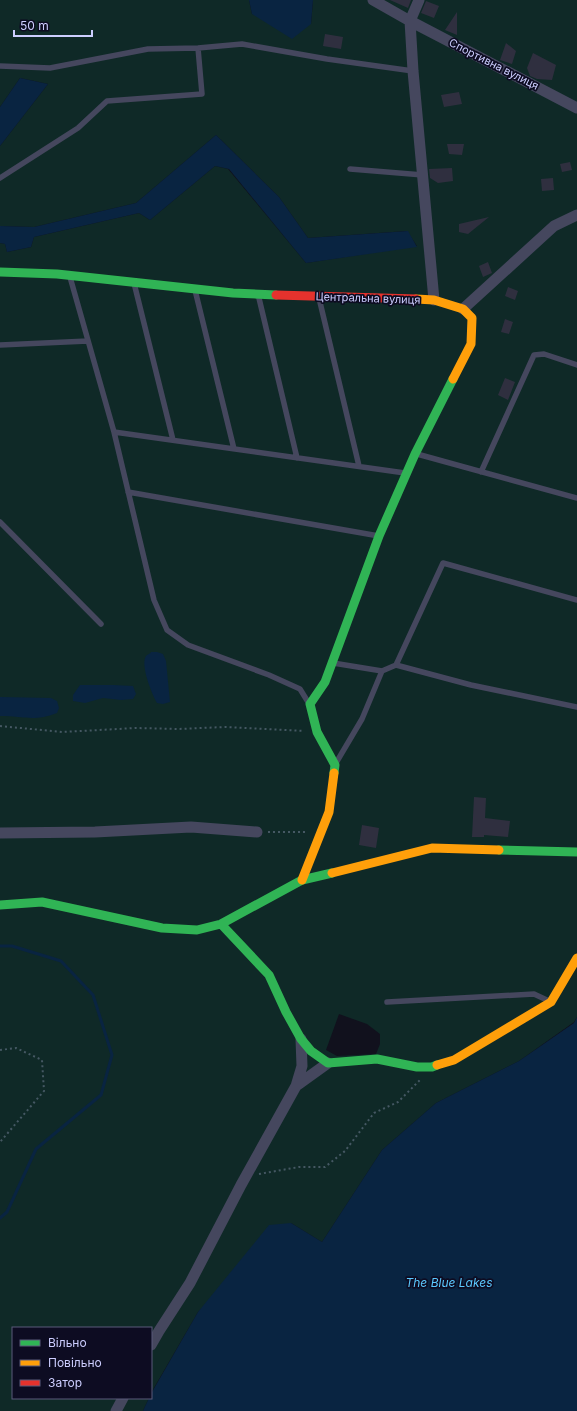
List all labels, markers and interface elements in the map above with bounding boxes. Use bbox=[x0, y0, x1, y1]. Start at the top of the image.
scale bar bbox=[14, 12, 92, 38]
text: 50 m bbox=[20, 18, 49, 33]
street label: Спортивна вулиця bbox=[447, 35, 541, 93]
street label: Центральна вулиця bbox=[315, 289, 421, 307]
water label: The Blue Lakes bbox=[406, 1275, 493, 1290]
legend bbox=[12, 1327, 152, 1399]
text: Вільно bbox=[48, 1335, 87, 1350]
text: Повільно bbox=[48, 1355, 102, 1370]
text: Затор bbox=[48, 1375, 82, 1390]

